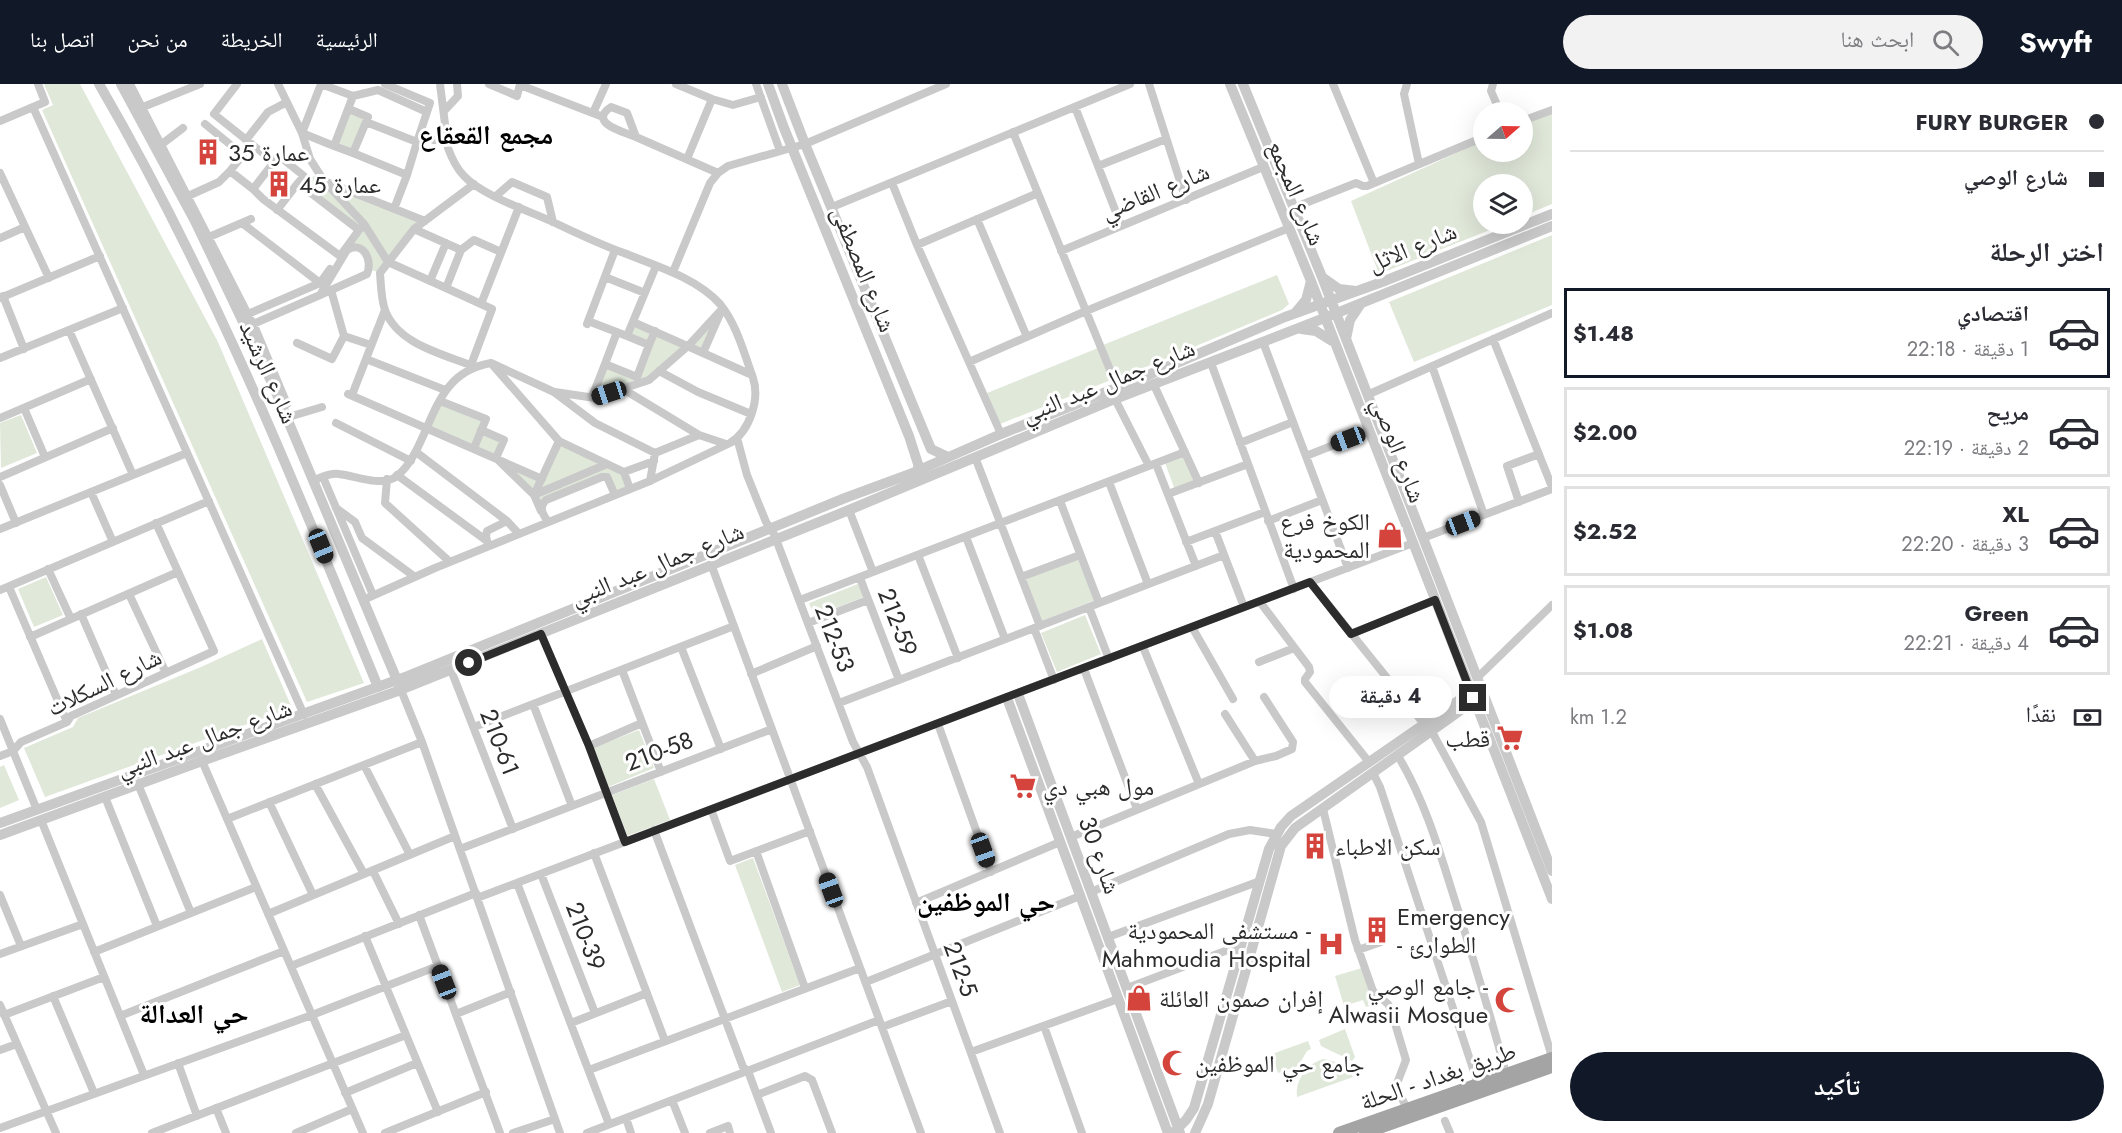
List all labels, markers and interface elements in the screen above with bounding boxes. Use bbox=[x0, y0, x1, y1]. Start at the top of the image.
search box bbox=[1563, 15, 1983, 69]
text: Swyft bbox=[2019, 22, 2092, 63]
text: ابحث هنا bbox=[1841, 23, 1914, 55]
text: اتصل بنا bbox=[30, 25, 94, 55]
text: من نحن bbox=[127, 25, 188, 55]
text: الخريطة bbox=[221, 25, 283, 55]
text: الرئيسية bbox=[316, 25, 378, 55]
icon: search bbox=[1929, 26, 1962, 59]
north arrow bbox=[1473, 102, 1533, 162]
map controls bbox=[1473, 102, 1533, 234]
text: FURY BURGER bbox=[1915, 106, 2068, 138]
district label: مجمع القعقاع bbox=[419, 115, 553, 154]
place label: عمارة 35 bbox=[228, 135, 309, 170]
street label: شارع المجمع bbox=[1259, 135, 1335, 251]
building icon: عمارة 35 bbox=[193, 137, 223, 167]
street label: شارع القاضي bbox=[1095, 153, 1215, 231]
text: شارع الوصي bbox=[1964, 161, 2068, 193]
place label: عمارة 45 bbox=[299, 167, 381, 202]
building icon: عمارة 45 bbox=[264, 169, 294, 199]
button: layers bbox=[1473, 174, 1533, 234]
street label: شارع المصطفى bbox=[823, 201, 905, 337]
street label: شارع الاثل bbox=[1362, 213, 1462, 281]
text: اختر الرحلة bbox=[1989, 232, 2104, 271]
text: اقتصادي bbox=[1957, 297, 2029, 329]
icon: car bbox=[2047, 306, 2101, 360]
street label: شارع الرشيد bbox=[231, 315, 307, 429]
text: $1.48 bbox=[1573, 317, 1634, 349]
street label: شارع جمال عبد النبي bbox=[1016, 330, 1201, 434]
text: 1 دقيقة · 22:18 bbox=[1907, 335, 2029, 364]
car bbox=[589, 379, 629, 407]
street label: شارع الوصي bbox=[1361, 392, 1435, 508]
text: مريح bbox=[1986, 396, 2029, 428]
icon: car bbox=[2047, 405, 2101, 459]
text: $2.00 bbox=[1573, 416, 1637, 448]
car bbox=[1328, 424, 1368, 454]
text: 2 دقيقة · 22:19 bbox=[1904, 434, 2029, 463]
text: XL bbox=[2002, 498, 2029, 530]
place label: الكوخ فرع المحمودية bbox=[1280, 504, 1370, 567]
icon: car bbox=[2047, 504, 2101, 558]
car bbox=[1443, 508, 1483, 538]
street label: شارع جمال عبد النبي bbox=[565, 513, 750, 617]
text: $2.52 bbox=[1573, 515, 1637, 547]
shop icon: الكوخ فرع المحمودية bbox=[1375, 520, 1405, 550]
car bbox=[306, 526, 336, 566]
text: 3 دقيقة · 22:20 bbox=[1901, 530, 2029, 559]
street label: 212-59 bbox=[869, 583, 927, 661]
text: Green bbox=[1965, 597, 2029, 629]
street label: 212-53 bbox=[806, 599, 864, 677]
icon: car bbox=[2047, 603, 2101, 657]
text: $1.08 bbox=[1573, 614, 1633, 646]
text: 4 دقيقة · 22:21 bbox=[1904, 629, 2029, 658]
street label: شارع السكلات bbox=[41, 639, 167, 725]
route start bbox=[455, 649, 482, 676]
callout: 4 دقيقة bbox=[1329, 677, 1452, 719]
text: 4 دقيقة bbox=[1360, 682, 1421, 711]
route end bbox=[1459, 684, 1486, 711]
street label: شارع جمال عبد النبي bbox=[111, 690, 297, 788]
text: نقدًا bbox=[2026, 698, 2056, 730]
icon: cash bbox=[2071, 701, 2104, 734]
text: 1.2 km bbox=[1570, 703, 1627, 732]
street label: 210-61 bbox=[471, 704, 529, 780]
place label: قطب bbox=[1445, 721, 1490, 756]
street label: 210-58 bbox=[620, 722, 698, 780]
supermarket icon: قطب bbox=[1495, 723, 1525, 753]
place label: مول هبي دي bbox=[1043, 769, 1154, 806]
supermarket icon: مول هبي دي bbox=[1008, 771, 1038, 801]
street label: شارع 30 bbox=[1070, 811, 1130, 899]
place label: سكن الاطباء bbox=[1335, 829, 1441, 864]
car bbox=[968, 830, 998, 870]
building icon: سكن الاطباء bbox=[1300, 831, 1330, 861]
car bbox=[816, 870, 846, 910]
district label: حي الموظفين bbox=[917, 882, 1055, 922]
street label: 210-39 bbox=[557, 897, 615, 975]
place label: Emergency - الطوارئ bbox=[1397, 899, 1510, 962]
place label: مستشفى المحمودية - Mahmoudia Hospital bbox=[1102, 913, 1311, 976]
building icon: Emergency - الطوارئ bbox=[1362, 915, 1392, 945]
hospital icon: مستشفى المحمودية - Mahmoudia Hospital bbox=[1316, 929, 1346, 959]
street label: 212-5 bbox=[935, 936, 987, 1002]
car bbox=[429, 962, 459, 1002]
place label: جامع الوصي - Alwasii Mosque bbox=[1329, 969, 1488, 1032]
place label: إفران صمون العائلة bbox=[1159, 981, 1323, 1016]
shop icon: إفران صمون العائلة bbox=[1124, 983, 1154, 1013]
mosque icon: جامع الوصي - Alwasii Mosque bbox=[1493, 985, 1523, 1015]
district label: حي العدالة bbox=[139, 994, 249, 1034]
street label: طريق بغداد - الحلة bbox=[1355, 1033, 1521, 1119]
place label: جامع حي الموظفين bbox=[1195, 1046, 1365, 1083]
mosque icon: جامع حي الموظفين bbox=[1160, 1048, 1190, 1078]
button: تأكيد bbox=[1570, 1052, 2104, 1121]

